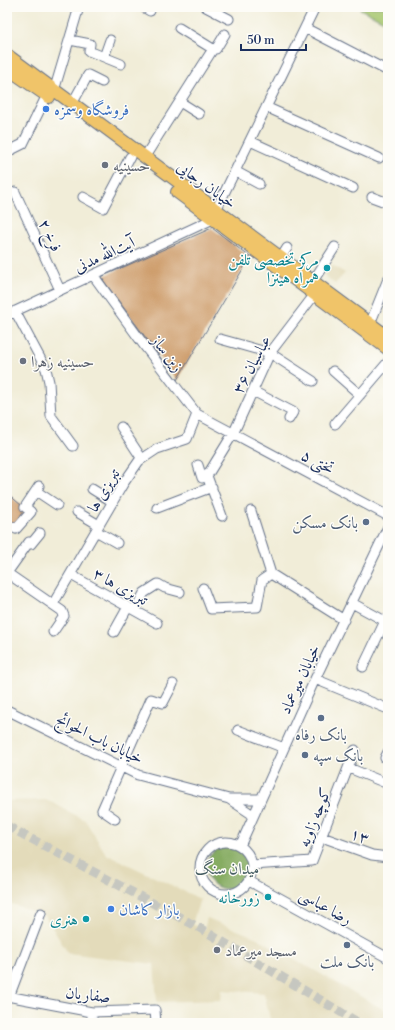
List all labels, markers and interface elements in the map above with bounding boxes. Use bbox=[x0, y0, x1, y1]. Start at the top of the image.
scale bar bbox=[241, 26, 306, 52]
text: 50 m bbox=[247, 33, 275, 48]
place label: فروشگاه وسمزه bbox=[54, 99, 129, 120]
marker: فروشگاه وسمزه bbox=[41, 104, 51, 114]
place label: حسینیه bbox=[113, 156, 150, 176]
street label: خیابان رجایی bbox=[173, 157, 240, 213]
marker: حسینیه bbox=[100, 160, 110, 170]
street label: فرخ ۲ bbox=[30, 216, 66, 257]
street label: آیت‌الله مدنی bbox=[70, 229, 139, 278]
place label: مرکز تخصصی تلفن همراه هینزا bbox=[228, 250, 319, 288]
marker: مرکز تخصصی تلفن همراه هینزا bbox=[322, 263, 332, 273]
street label: زین ساز bbox=[146, 329, 188, 376]
street label: عباسیان ۳۶ bbox=[228, 332, 276, 397]
place label: حسینیه زهرا bbox=[31, 352, 94, 372]
marker: حسینیه زهرا bbox=[18, 356, 28, 366]
street label: تختی ۵ bbox=[297, 445, 337, 480]
street label: تبریزی ها bbox=[83, 464, 125, 516]
place label: بانک مسکن bbox=[292, 513, 358, 534]
marker: بانک مسکن bbox=[361, 517, 371, 527]
street label: تبریزی ها ۳ bbox=[89, 564, 152, 611]
street label: خیابان میرعماد bbox=[275, 641, 325, 717]
street label: خیابان باب الحوائج bbox=[51, 708, 147, 771]
marker: بانک رفاه bbox=[316, 713, 326, 723]
place label: بانک رفاه bbox=[295, 725, 347, 745]
place label: بانک سپه bbox=[313, 746, 363, 767]
marker: بانک سپه bbox=[300, 750, 310, 760]
street label: کوچه زاویه bbox=[294, 785, 337, 850]
street label: ۱۳ bbox=[347, 823, 372, 849]
park label: میدان سنگ bbox=[195, 858, 259, 879]
street label: رضا عباسی bbox=[295, 884, 355, 930]
place label: زورخانه bbox=[218, 888, 260, 908]
marker: زورخانه bbox=[263, 892, 273, 902]
place label: بازار کاشان bbox=[119, 900, 180, 920]
marker: بازار کاشان bbox=[106, 904, 116, 914]
place label: هنری bbox=[50, 910, 78, 930]
marker: هنری bbox=[81, 914, 91, 924]
marker: بانک ملت bbox=[342, 940, 352, 950]
place label: مسجد میرعماد bbox=[225, 941, 297, 961]
marker: مسجد میرعماد bbox=[212, 945, 222, 955]
place label: بانک ملت bbox=[320, 952, 374, 972]
street label: صفاریان bbox=[64, 983, 111, 1007]

